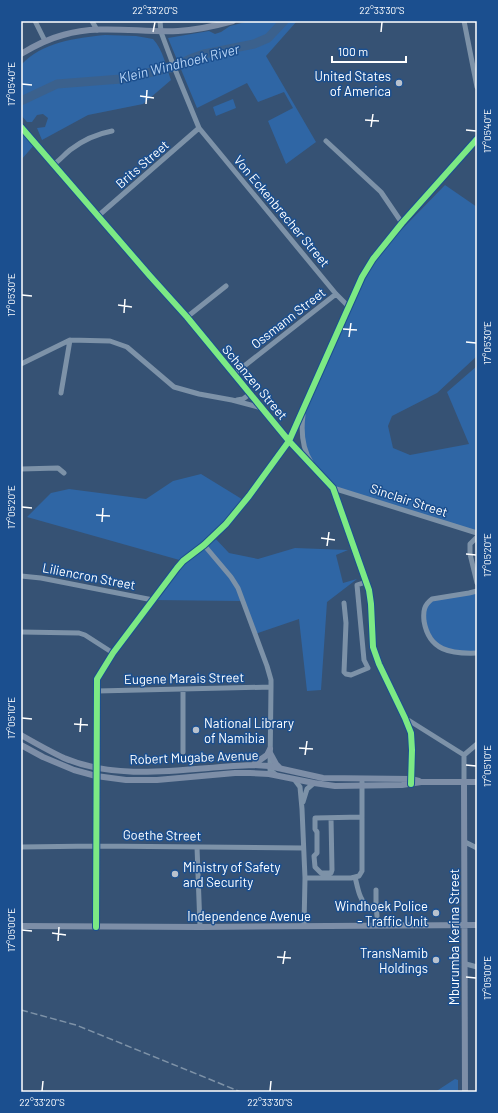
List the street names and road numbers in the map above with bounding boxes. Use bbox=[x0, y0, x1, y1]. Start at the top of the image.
street label: Brits Street bbox=[112, 137, 172, 191]
street label: Von Eckenbrecher Street bbox=[231, 152, 333, 270]
street label: Ossmann Street bbox=[248, 284, 328, 352]
street label: Schanzen Street bbox=[219, 341, 291, 423]
street label: Sinclair Street bbox=[368, 480, 450, 520]
street label: Liliencron Street bbox=[41, 559, 137, 593]
street label: Eugene Marais Street bbox=[124, 669, 244, 687]
street label: Robert Mugabe Avenue bbox=[129, 747, 259, 767]
street label: Goethe Street bbox=[123, 826, 201, 844]
street label: Mburumba Kerina Street bbox=[446, 869, 462, 1005]
street label: Independence Avenue bbox=[187, 908, 311, 924]

